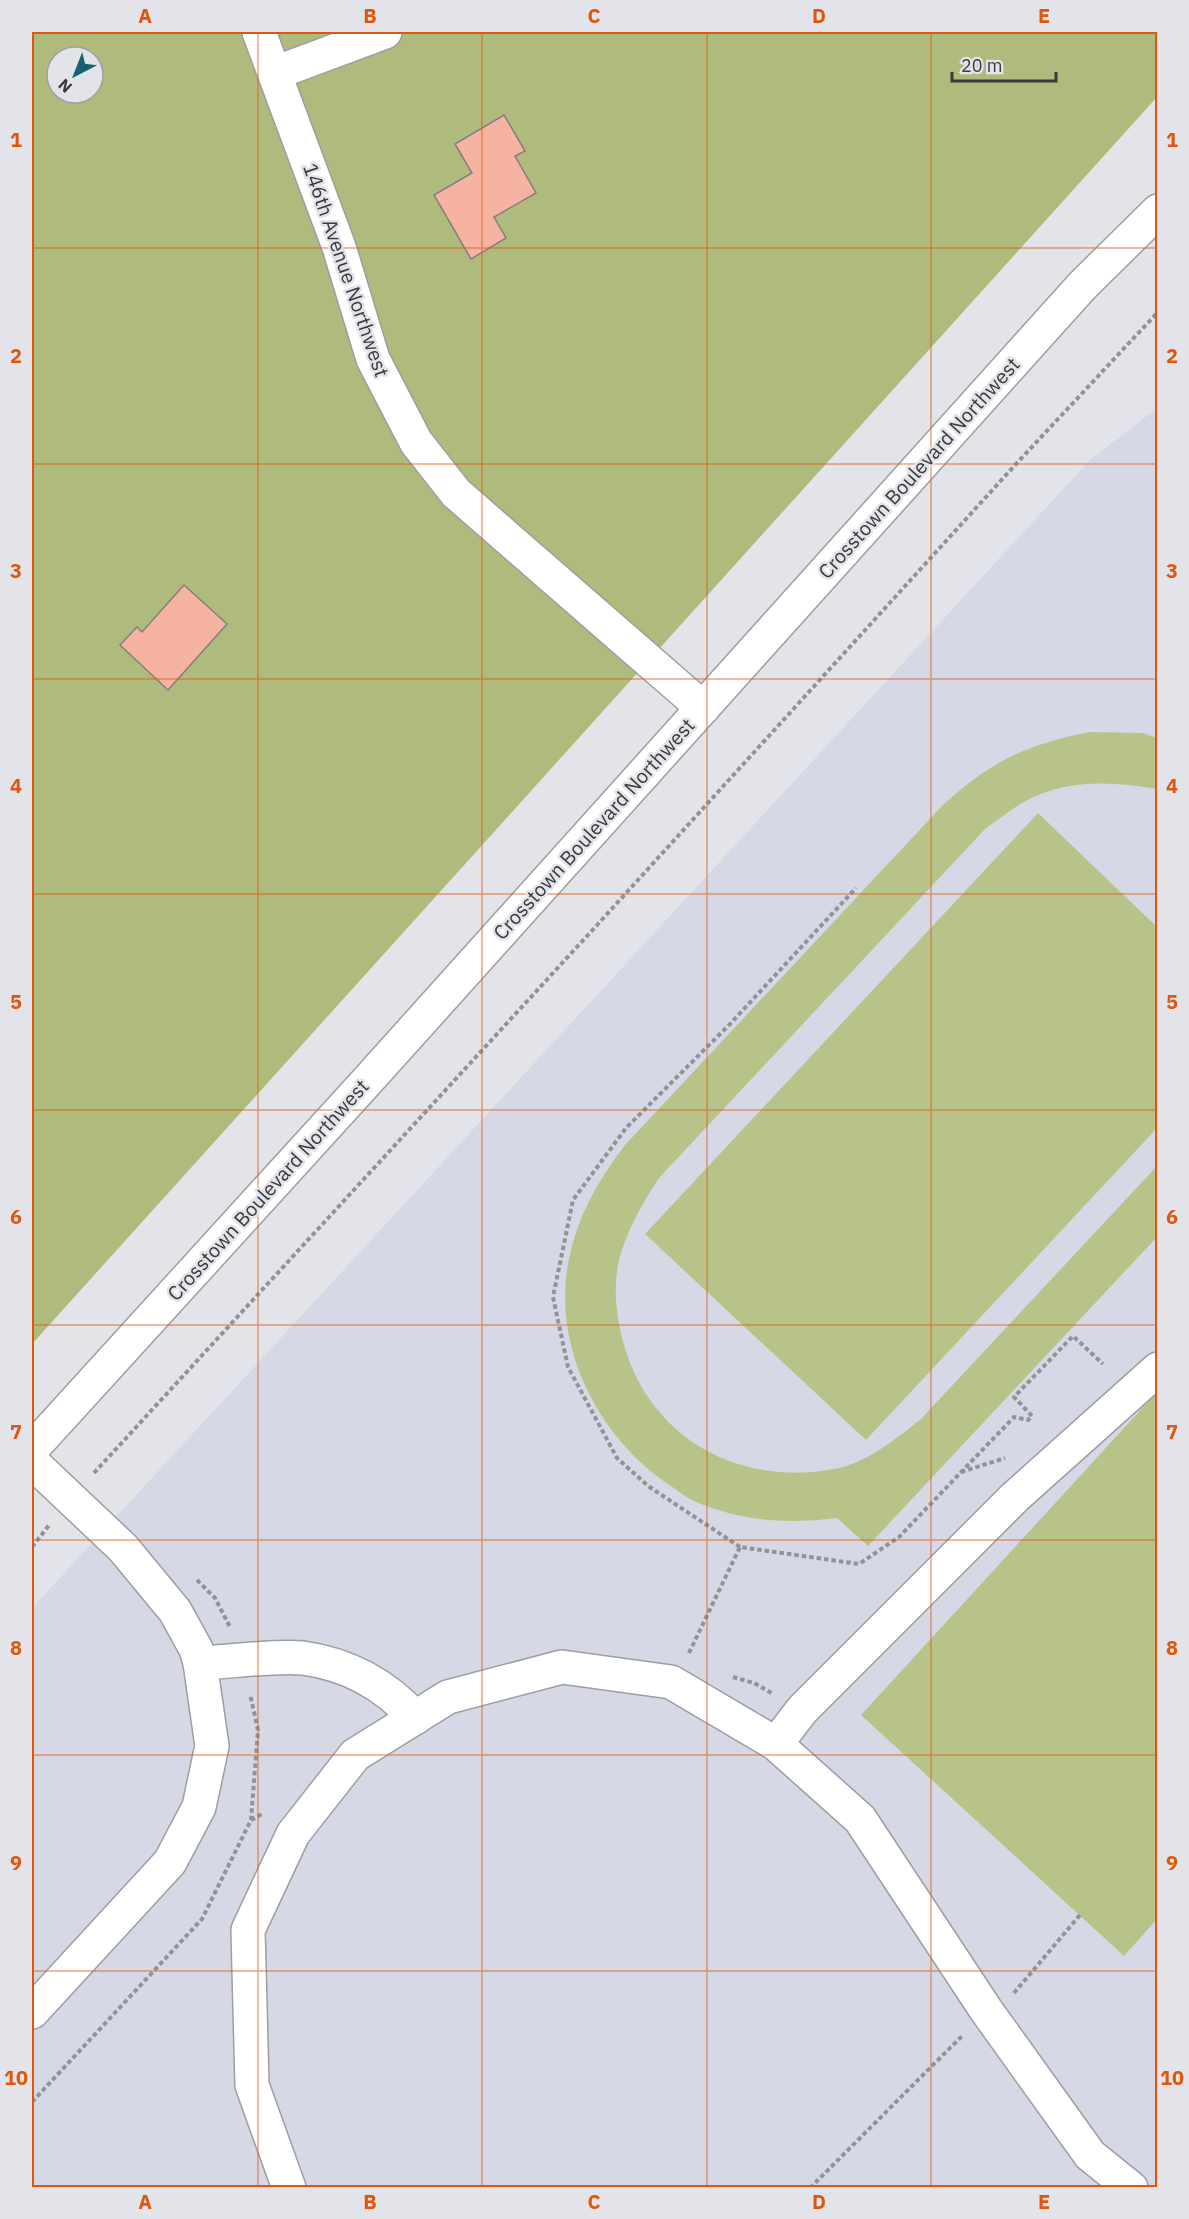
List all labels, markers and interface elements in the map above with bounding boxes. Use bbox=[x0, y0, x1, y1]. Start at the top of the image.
text: A bbox=[138, 2, 152, 29]
text: B bbox=[363, 2, 377, 29]
text: C bbox=[587, 2, 601, 29]
text: D bbox=[812, 2, 826, 29]
text: E bbox=[1038, 2, 1050, 29]
north arrow bbox=[45, 45, 105, 105]
scale bar bbox=[952, 45, 1056, 83]
text: 20 m bbox=[961, 54, 1003, 77]
text: N bbox=[54, 75, 76, 97]
text: 1 bbox=[10, 126, 22, 153]
text: 1 bbox=[1166, 126, 1178, 153]
street label: 146th Avenue Northwest bbox=[297, 159, 396, 380]
text: 2 bbox=[10, 342, 22, 369]
text: 2 bbox=[1166, 342, 1178, 369]
street label: Crosstown Boulevard Northwest bbox=[812, 351, 1025, 584]
text: 3 bbox=[10, 557, 22, 584]
text: 3 bbox=[1166, 557, 1178, 584]
street label: Crosstown Boulevard Northwest bbox=[487, 712, 700, 945]
text: 4 bbox=[10, 772, 22, 799]
text: 4 bbox=[1166, 772, 1178, 799]
text: 5 bbox=[10, 988, 22, 1015]
text: 5 bbox=[1166, 988, 1178, 1015]
street label: Crosstown Boulevard Northwest bbox=[161, 1073, 374, 1306]
text: 6 bbox=[10, 1203, 22, 1230]
text: 6 bbox=[1166, 1203, 1178, 1230]
text: 7 bbox=[10, 1418, 22, 1445]
text: 7 bbox=[1166, 1418, 1178, 1445]
text: 8 bbox=[10, 1634, 22, 1661]
text: 8 bbox=[1166, 1634, 1178, 1661]
text: 9 bbox=[10, 1849, 22, 1876]
text: 9 bbox=[1166, 1849, 1178, 1876]
text: 10 bbox=[4, 2064, 28, 2091]
text: 10 bbox=[1160, 2064, 1184, 2091]
text: A bbox=[138, 2188, 152, 2215]
text: B bbox=[363, 2188, 377, 2215]
text: C bbox=[587, 2188, 601, 2215]
text: D bbox=[812, 2188, 826, 2215]
text: E bbox=[1038, 2188, 1050, 2215]

